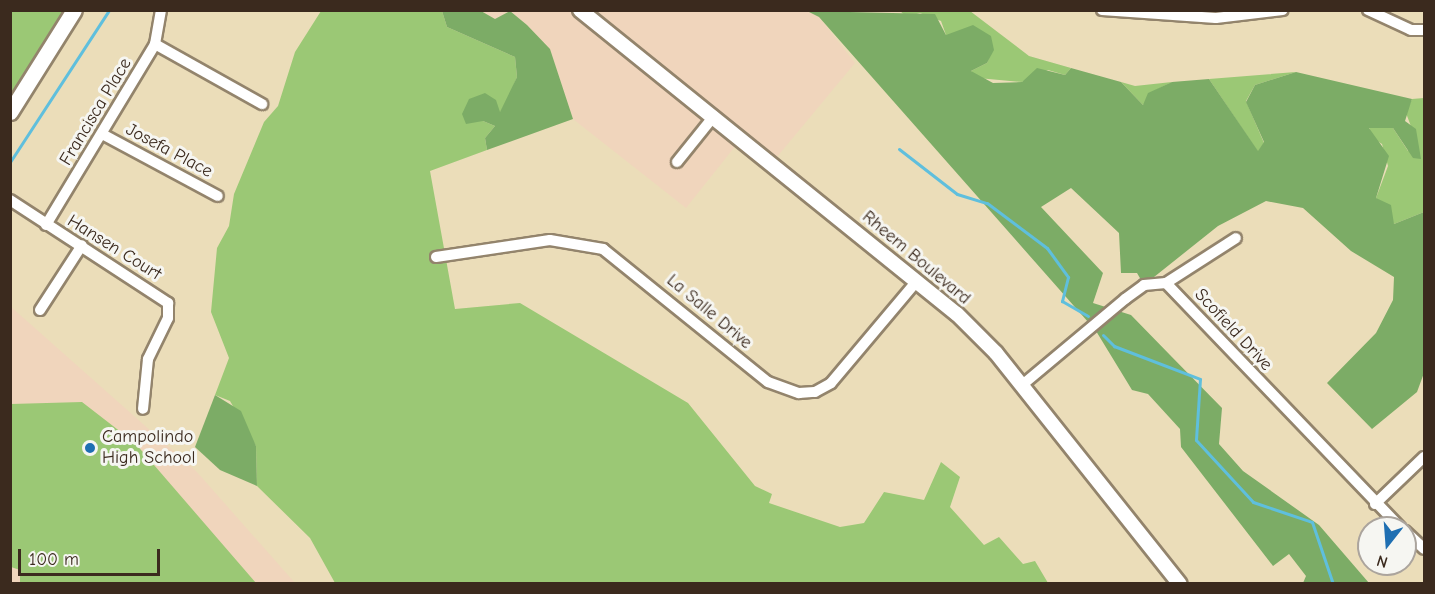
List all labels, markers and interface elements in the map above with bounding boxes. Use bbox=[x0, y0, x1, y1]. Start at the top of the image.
street label: Francisca Place bbox=[55, 54, 137, 170]
street label: Josefa Place bbox=[122, 119, 216, 183]
street label: Rheem Boulevard bbox=[857, 206, 975, 310]
street label: Hansen Court bbox=[63, 211, 165, 285]
street label: La Salle Drive bbox=[662, 270, 756, 354]
street label: Scofield Drive bbox=[1189, 284, 1277, 376]
place label: Campolindo High School bbox=[102, 427, 196, 470]
marker: Campolindo High School bbox=[83, 441, 97, 455]
north arrow bbox=[1357, 516, 1417, 576]
scale bar bbox=[21, 537, 164, 575]
text: 100 m bbox=[29, 549, 79, 570]
text: N bbox=[1375, 551, 1390, 571]

